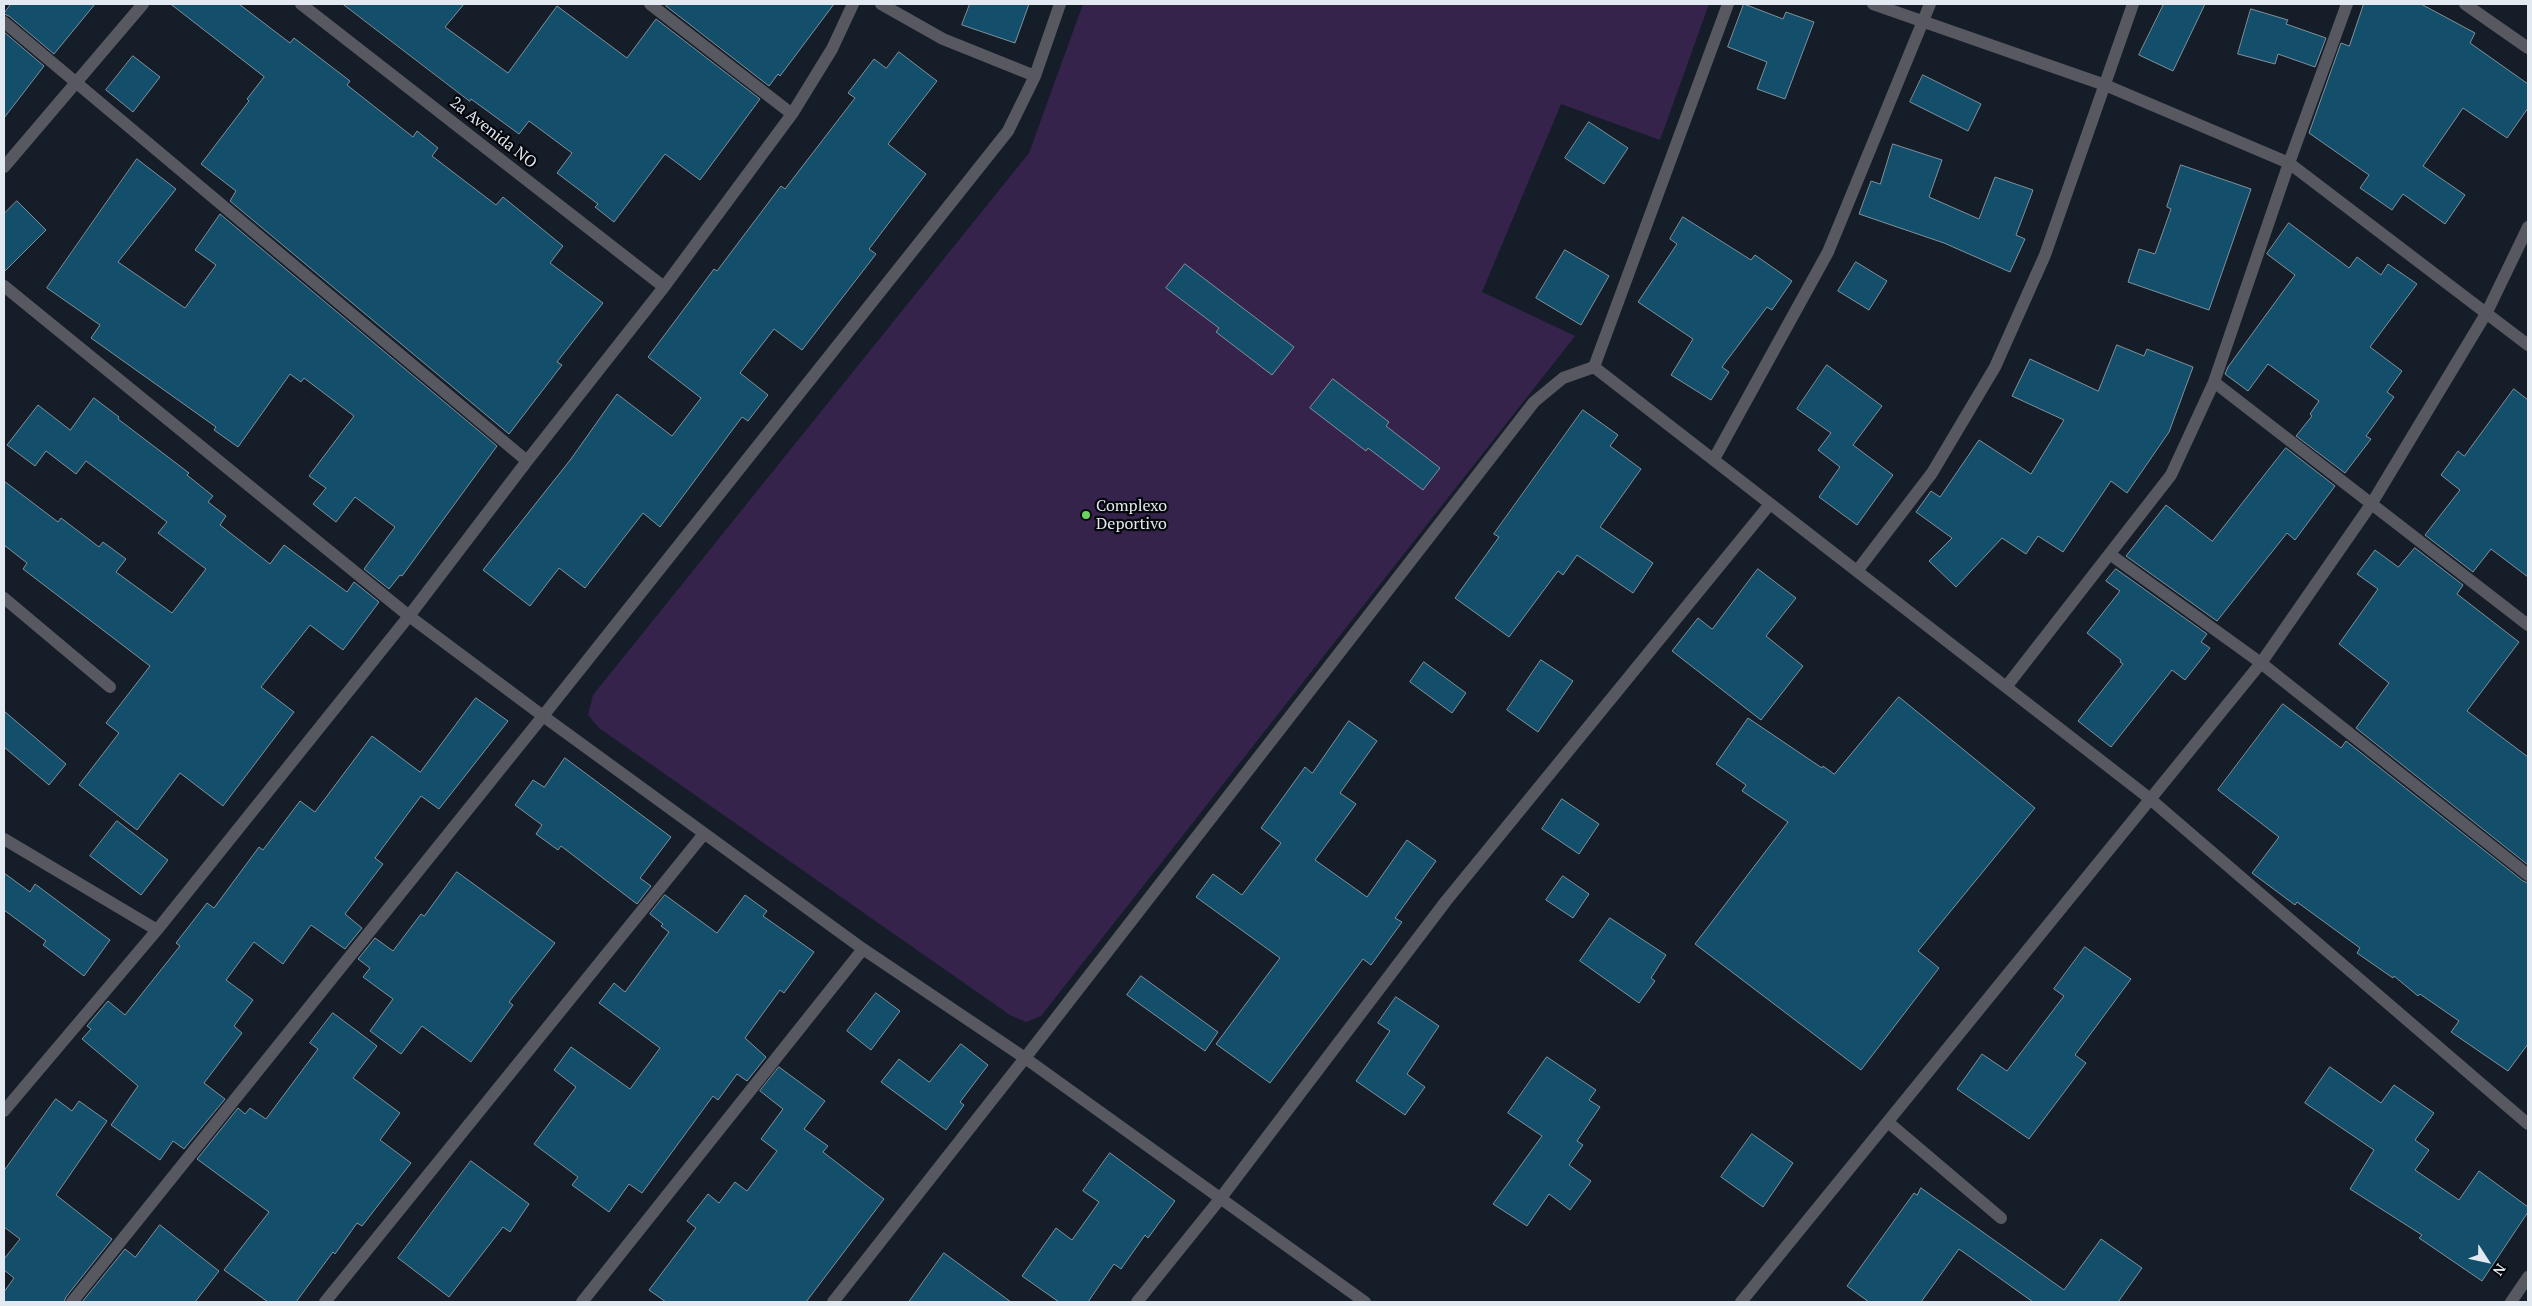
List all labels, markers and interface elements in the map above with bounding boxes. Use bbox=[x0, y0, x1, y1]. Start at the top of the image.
street label: 2a Avenida NO bbox=[446, 93, 540, 173]
place label: Complexo Deportivo bbox=[1096, 496, 1167, 534]
marker: Complexo Deportivo bbox=[1080, 509, 1092, 521]
north arrow bbox=[2462, 1236, 2512, 1286]
text: N bbox=[2489, 1260, 2511, 1280]

